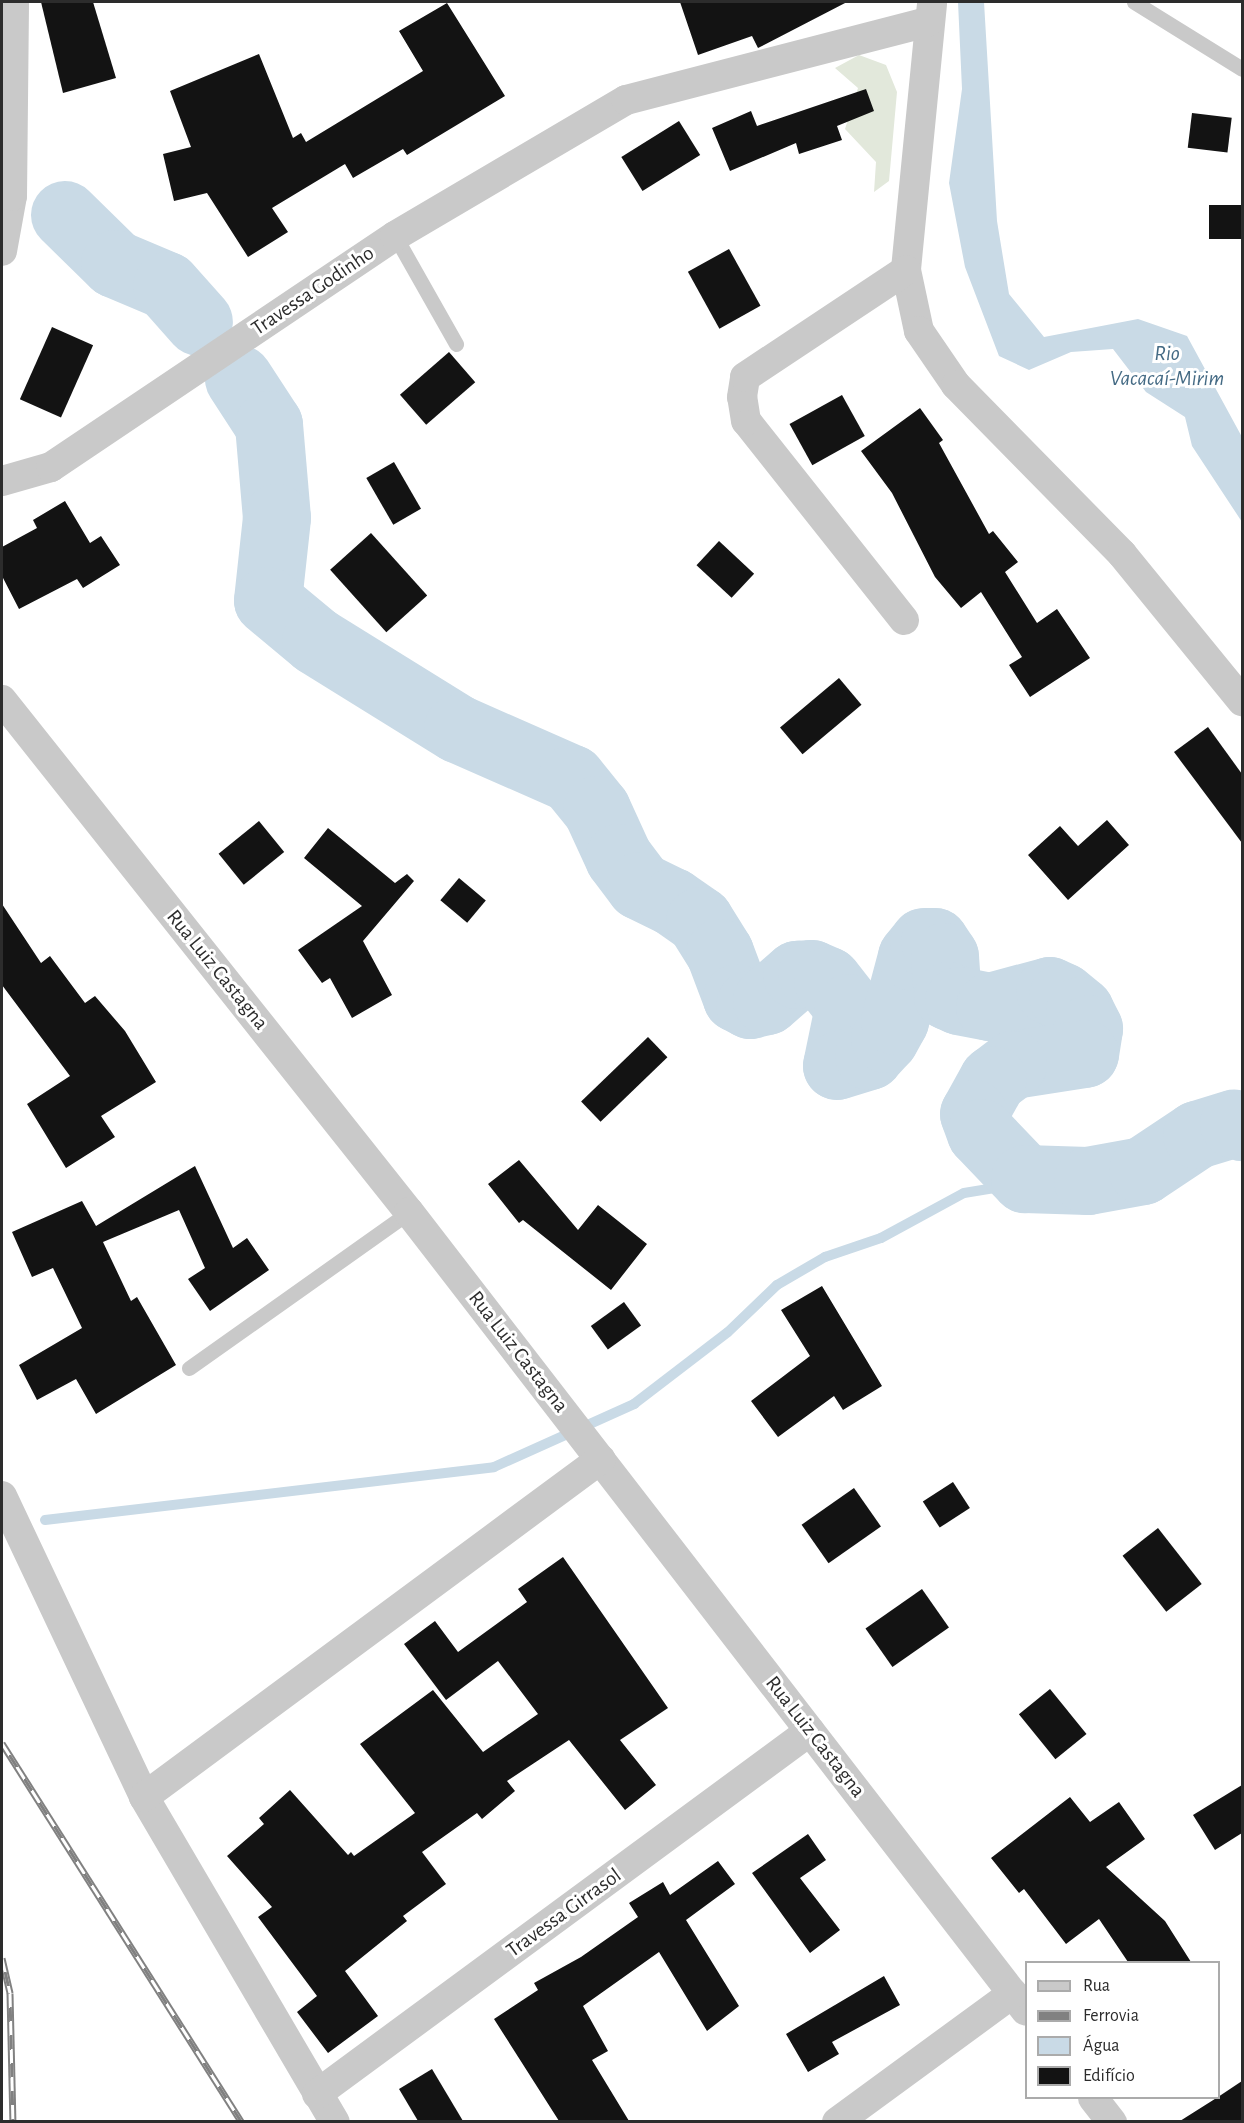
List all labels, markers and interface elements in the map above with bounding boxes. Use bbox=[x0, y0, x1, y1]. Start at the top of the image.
street label: Travessa Godinho bbox=[247, 241, 379, 341]
water label: Rio Vacacaí-Mirim bbox=[1110, 340, 1224, 392]
street label: Rua Luiz Castagna bbox=[161, 905, 273, 1035]
street label: Rua Luiz Castagna bbox=[463, 1286, 573, 1418]
street label: Rua Luiz Castagna bbox=[760, 1671, 870, 1803]
street label: Travessa Girrasol bbox=[502, 1863, 626, 1963]
legend bbox=[1025, 1961, 1220, 2099]
text: Rua bbox=[1083, 1977, 1110, 1995]
text: Ferrovia bbox=[1083, 2007, 1139, 2025]
text: Água bbox=[1083, 2037, 1120, 2055]
text: Edifício bbox=[1083, 2067, 1135, 2085]

